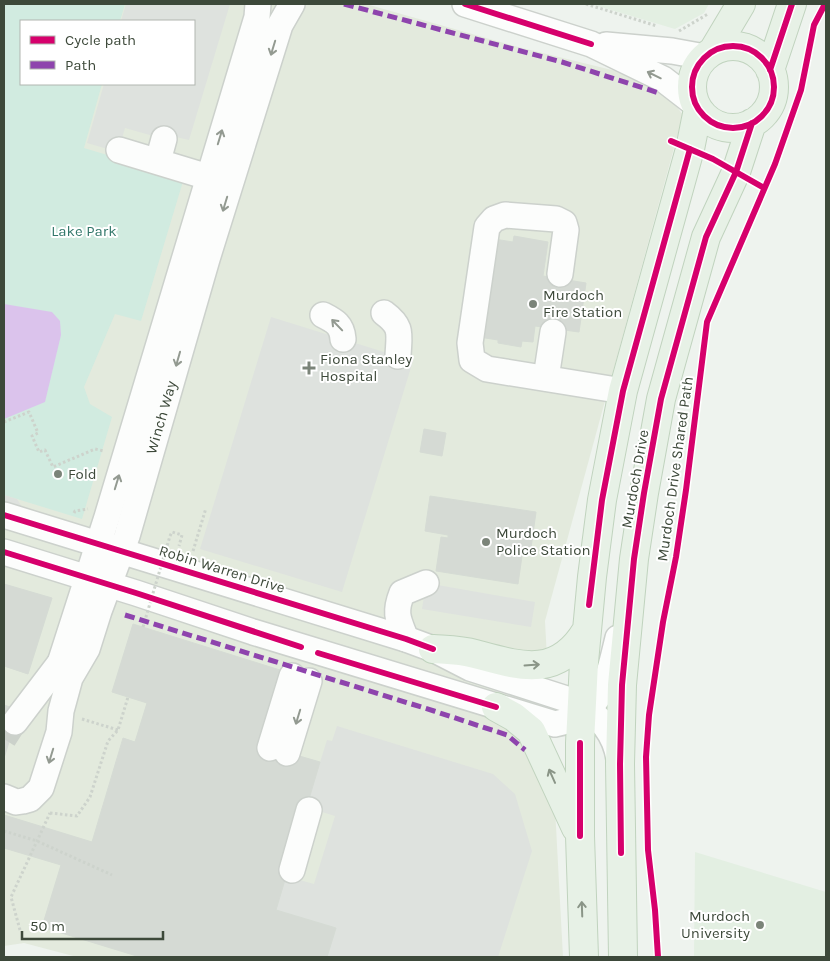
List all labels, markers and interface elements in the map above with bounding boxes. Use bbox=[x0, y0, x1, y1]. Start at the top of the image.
legend bbox=[20, 20, 195, 85]
text: Cycle path bbox=[65, 31, 136, 49]
one-way arrow bbox=[268, 40, 277, 56]
text: Path bbox=[65, 56, 96, 74]
one-way arrow bbox=[647, 70, 662, 80]
one-way arrow bbox=[216, 130, 226, 146]
one-way arrow bbox=[219, 195, 229, 211]
park label: Lake Park bbox=[51, 222, 117, 240]
place label: Murdoch Fire Station bbox=[543, 286, 622, 321]
marker: Murdoch Fire Station bbox=[527, 298, 539, 310]
one-way arrow bbox=[331, 319, 343, 331]
place label: Fiona Stanley Hospital bbox=[320, 350, 412, 385]
one-way arrow bbox=[173, 351, 183, 367]
marker: Fiona Stanley Hospital bbox=[302, 361, 316, 375]
street label: Murdoch Drive Shared Path bbox=[653, 375, 697, 563]
street label: Winch Way bbox=[142, 379, 180, 456]
street label: Murdoch Drive bbox=[617, 428, 653, 530]
place label: Fold bbox=[68, 465, 97, 483]
marker: Fold bbox=[52, 468, 64, 480]
one-way arrow bbox=[113, 474, 123, 490]
place label: Murdoch Police Station bbox=[496, 524, 591, 559]
marker: Murdoch Police Station bbox=[480, 536, 492, 548]
street label: Robin Warren Drive bbox=[157, 541, 287, 597]
one-way arrow bbox=[524, 660, 540, 669]
one-way arrow bbox=[293, 709, 303, 725]
one-way arrow bbox=[46, 748, 55, 764]
one-way arrow bbox=[547, 769, 557, 784]
one-way arrow bbox=[577, 901, 587, 917]
place label: Murdoch University bbox=[681, 907, 750, 942]
scale bar bbox=[22, 908, 164, 940]
text: 50 m bbox=[30, 917, 65, 935]
marker: Murdoch University bbox=[754, 919, 766, 931]

